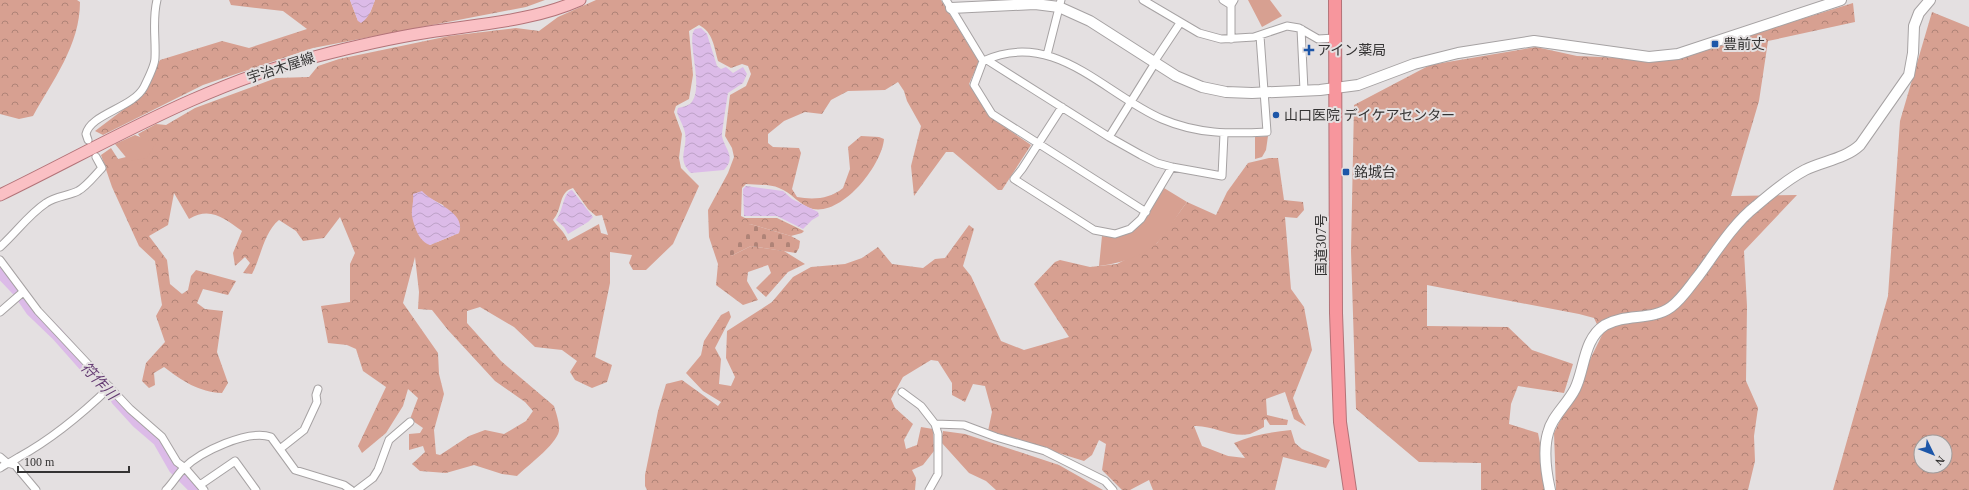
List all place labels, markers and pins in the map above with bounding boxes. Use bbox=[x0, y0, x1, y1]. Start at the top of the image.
place label: 豊前丈 bbox=[1723, 36, 1765, 52]
marker: 豊前丈 bbox=[1710, 39, 1720, 49]
place label: アイン薬局 bbox=[1317, 43, 1386, 58]
marker: アイン薬局 bbox=[1304, 45, 1314, 55]
place label: 山口医院 デイケアセンター bbox=[1284, 108, 1455, 123]
marker: 山口医院 デイケアセンター bbox=[1271, 110, 1281, 120]
place label: 銘城台 bbox=[1354, 164, 1396, 180]
marker: 銘城台 bbox=[1341, 167, 1351, 177]

